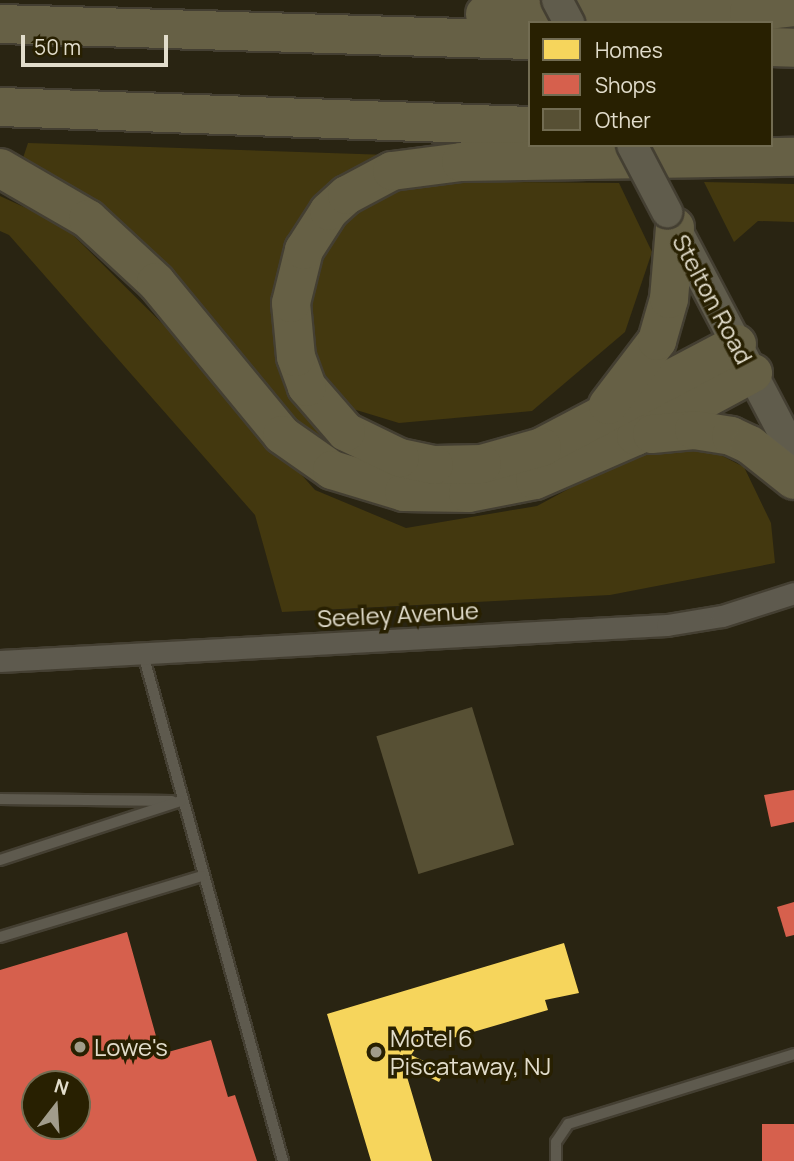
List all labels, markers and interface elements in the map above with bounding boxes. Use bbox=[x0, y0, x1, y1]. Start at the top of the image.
scale bar bbox=[24, 21, 172, 65]
legend bbox=[528, 21, 773, 147]
text: 50 m bbox=[34, 33, 81, 61]
text: Homes bbox=[595, 36, 663, 64]
text: Shops bbox=[595, 71, 656, 99]
text: Other bbox=[595, 106, 651, 134]
street label: Stelton Road bbox=[667, 229, 759, 369]
street label: Seeley Avenue bbox=[316, 595, 480, 633]
place label: Motel 6 Piscataway, NJ bbox=[390, 1024, 551, 1080]
place label: Lowe's bbox=[94, 1033, 168, 1061]
marker: Lowe's bbox=[72, 1039, 88, 1055]
marker: Motel 6 Piscataway, NJ bbox=[368, 1044, 384, 1060]
north arrow bbox=[21, 1070, 91, 1140]
text: N bbox=[51, 1072, 72, 1101]

